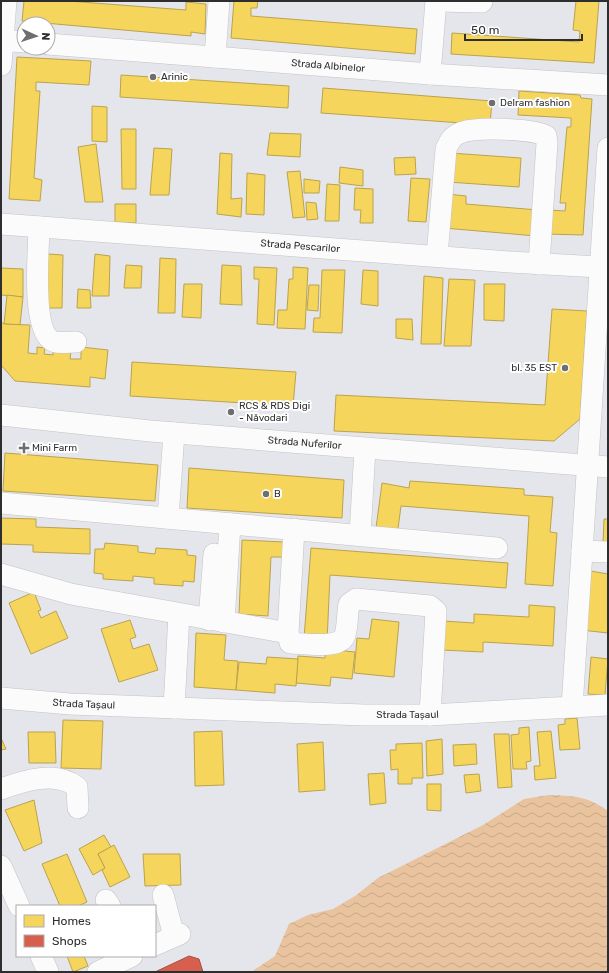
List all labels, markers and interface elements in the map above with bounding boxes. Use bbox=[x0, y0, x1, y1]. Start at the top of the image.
north arrow bbox=[16, 16, 56, 56]
scale bar bbox=[465, 16, 582, 42]
text: 50 m bbox=[471, 23, 499, 37]
text: N bbox=[39, 32, 52, 41]
street label: Strada Albinelor bbox=[291, 57, 366, 75]
place label: Arinic bbox=[161, 71, 188, 83]
marker: Arinic bbox=[148, 72, 158, 82]
place label: Delram fashion bbox=[500, 97, 570, 109]
marker: Delram fashion bbox=[487, 98, 497, 108]
street label: Strada Pescarilor bbox=[260, 237, 341, 255]
place label: bl. 35 EST bbox=[511, 362, 557, 374]
marker: bl. 35 EST bbox=[560, 363, 570, 373]
place label: RCS & RDS Digi - Năvodari bbox=[239, 400, 310, 424]
marker: RCS & RDS Digi - Năvodari bbox=[226, 407, 236, 417]
street label: Strada Nuferilor bbox=[267, 434, 342, 452]
place label: Mini Farm bbox=[32, 442, 77, 454]
marker: Mini Farm bbox=[19, 443, 29, 453]
place label: B bbox=[274, 488, 281, 500]
marker: B bbox=[261, 489, 271, 499]
street label: Strada Tașaul bbox=[52, 697, 115, 712]
street label: Strada Tașaul bbox=[376, 709, 439, 721]
legend bbox=[16, 905, 156, 957]
text: Homes bbox=[52, 914, 91, 928]
text: Shops bbox=[52, 934, 87, 948]

